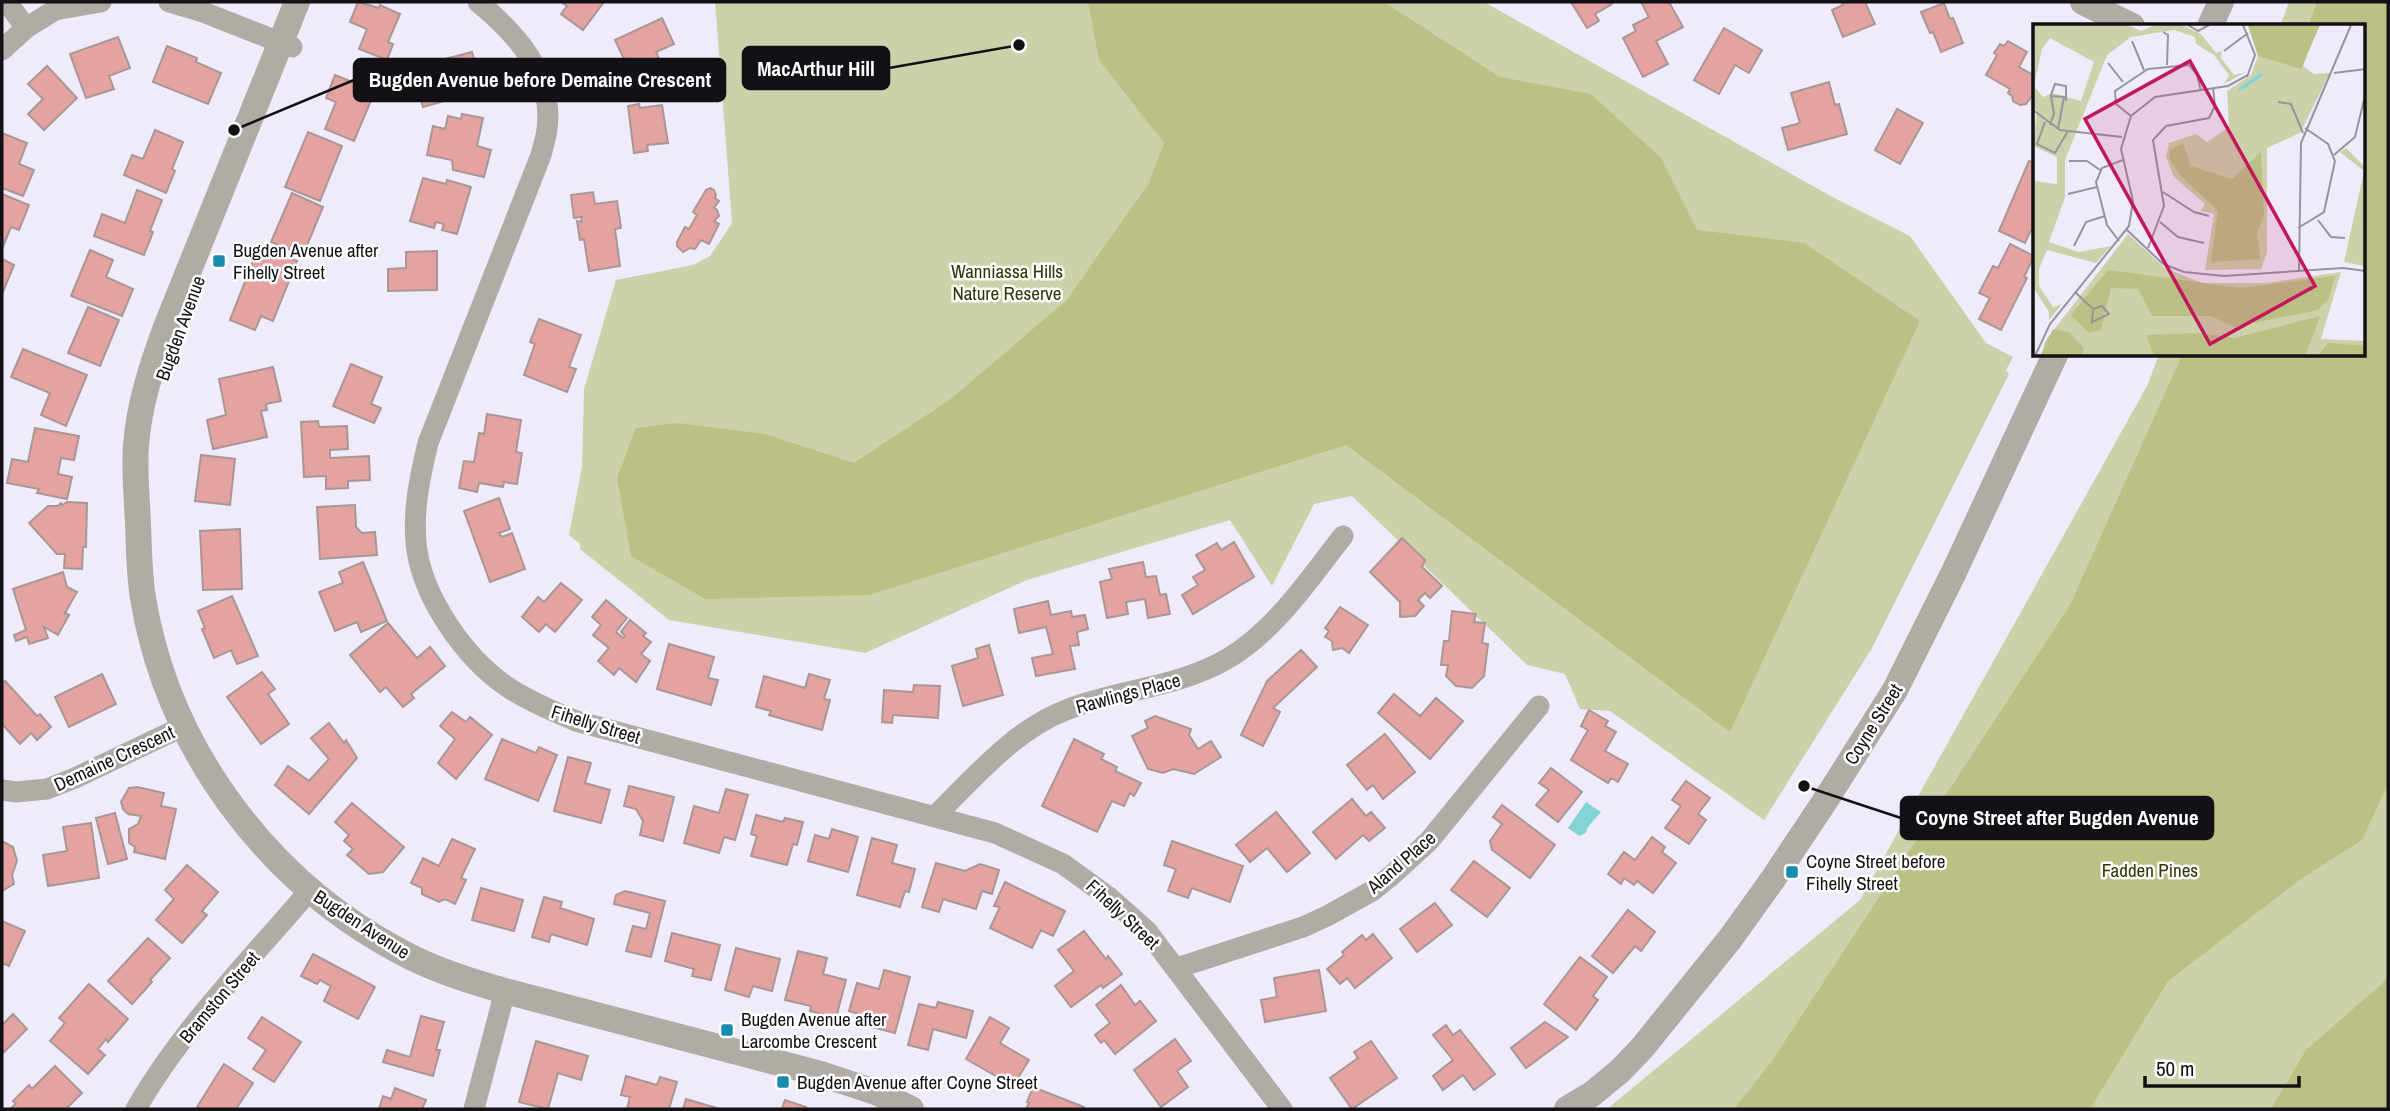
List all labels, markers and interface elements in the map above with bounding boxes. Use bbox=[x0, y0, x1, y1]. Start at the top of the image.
inset map bbox=[2033, 24, 2366, 357]
callout: MacArthur Hill bbox=[743, 47, 889, 89]
text: MacArthur Hill bbox=[757, 54, 875, 83]
callout: Bugden Avenue before Demaine Crescent bbox=[354, 59, 725, 101]
text: Bugden Avenue before Demaine Crescent bbox=[369, 65, 711, 94]
place label: Bugden Avenue after Fihelly Street bbox=[233, 237, 379, 285]
marker: Bugden Avenue after Fihelly Street bbox=[211, 253, 227, 269]
park label: Wanniassa Hills Nature Reserve bbox=[951, 258, 1063, 306]
street label: Bugden Avenue bbox=[149, 272, 211, 384]
street label: Rawlings Place bbox=[1073, 667, 1183, 719]
street label: Coyne Street bbox=[1838, 678, 1908, 769]
street label: Fihelly Street bbox=[548, 698, 644, 750]
street label: Demaine Crescent bbox=[50, 718, 179, 797]
callout: Coyne Street after Bugden Avenue bbox=[1901, 797, 2213, 839]
text: Coyne Street after Bugden Avenue bbox=[1916, 803, 2198, 832]
street label: Aland Place bbox=[1360, 825, 1441, 900]
place label: Coyne Street before Fihelly Street bbox=[1806, 848, 1945, 896]
park label: Fadden Pines bbox=[2102, 857, 2198, 883]
marker: Coyne Street before Fihelly Street bbox=[1784, 864, 1800, 880]
street label: Fihelly Street bbox=[1081, 873, 1166, 955]
street label: Bugden Avenue bbox=[309, 883, 415, 965]
street label: Bramston Street bbox=[173, 945, 266, 1048]
place label: Bugden Avenue after Larcombe Crescent bbox=[741, 1006, 887, 1054]
marker: Bugden Avenue after Larcombe Crescent bbox=[719, 1022, 735, 1038]
scale bar bbox=[2145, 1044, 2299, 1088]
text: 50 m bbox=[2156, 1054, 2194, 1083]
place label: Bugden Avenue after Coyne Street bbox=[797, 1069, 1038, 1095]
marker: Bugden Avenue after Coyne Street bbox=[775, 1074, 791, 1090]

